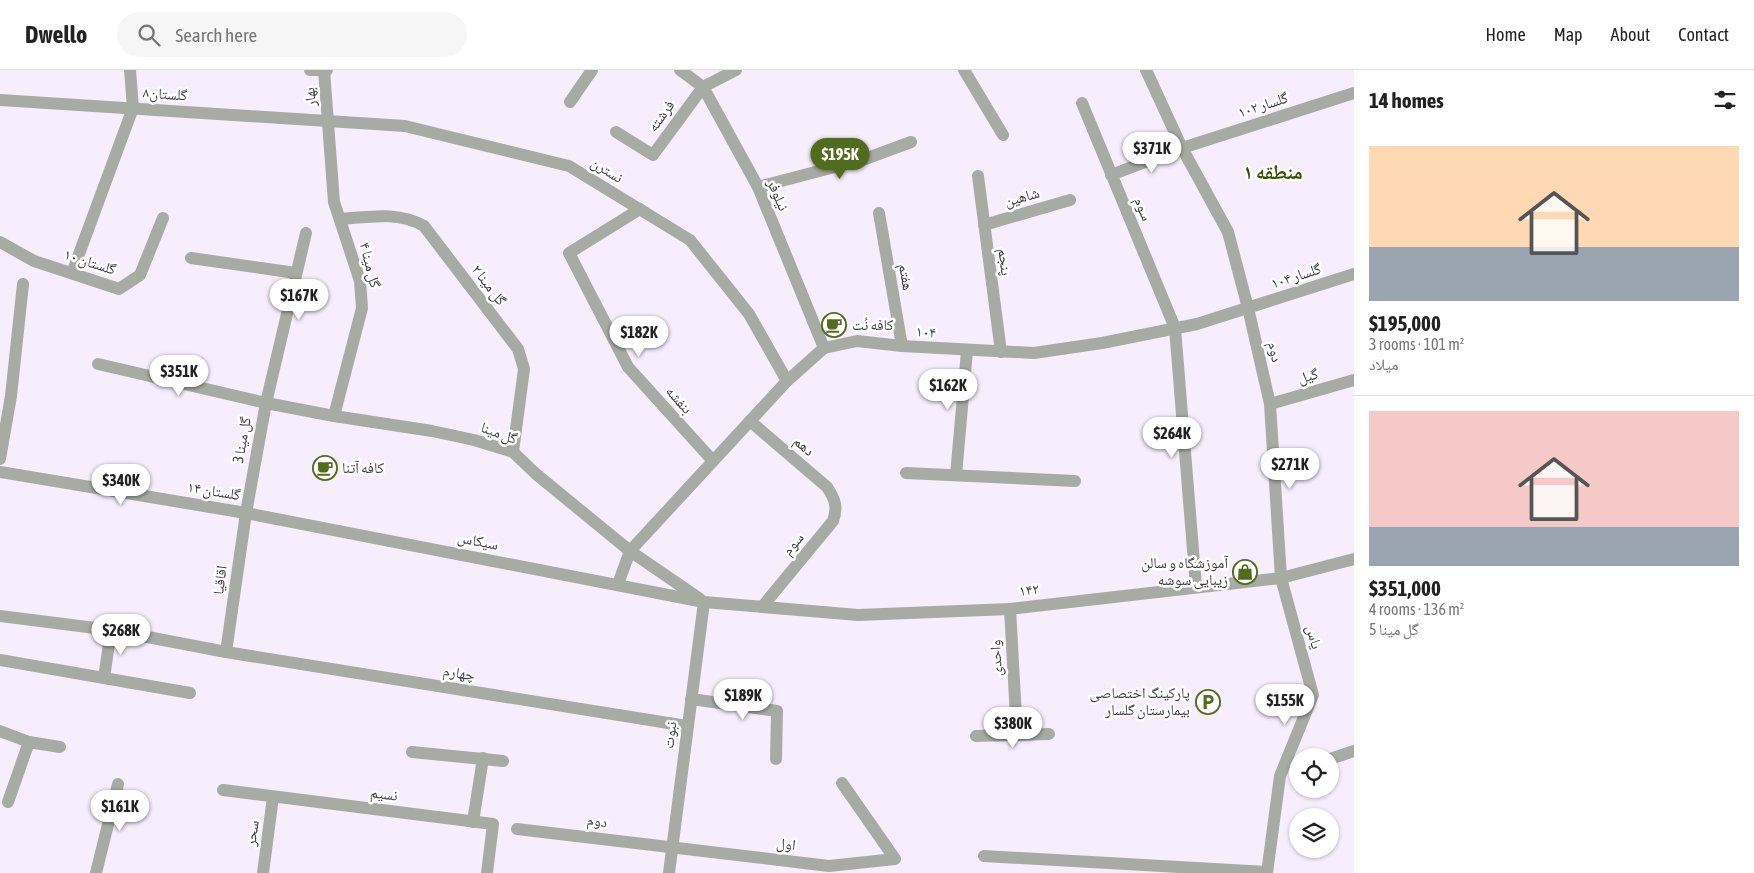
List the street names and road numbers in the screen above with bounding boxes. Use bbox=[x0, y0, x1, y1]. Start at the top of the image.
street label: گلستان۸ bbox=[142, 83, 188, 106]
street label: بهار bbox=[300, 86, 320, 109]
street label: گلسار ۱۰۲ bbox=[1236, 88, 1291, 122]
street label: فرشته bbox=[644, 97, 678, 135]
street label: نسترن bbox=[587, 153, 626, 188]
street label: نیلوفر bbox=[763, 176, 793, 214]
street label: شاهین bbox=[1002, 183, 1042, 212]
street label: سوم bbox=[1129, 194, 1156, 224]
street label: گل مینا ۴ bbox=[355, 240, 384, 290]
street label: گلستان ۱۰ bbox=[62, 245, 118, 280]
street label: پنجم bbox=[993, 247, 1016, 277]
street label: گلسار ۱۰۴ bbox=[1269, 259, 1324, 293]
street label: گل مینا ۲ bbox=[467, 261, 510, 310]
street label: هفتم bbox=[894, 262, 917, 292]
street label: ۱۰۴ bbox=[915, 322, 937, 341]
street label: دوم bbox=[1263, 340, 1286, 364]
street label: گیل bbox=[1296, 364, 1321, 388]
street label: بنفشه bbox=[662, 382, 696, 417]
street label: گل مینا 3 bbox=[229, 415, 256, 465]
street label: گل مینا bbox=[478, 418, 520, 449]
street label: دهم bbox=[789, 432, 818, 461]
street label: گلستان ۱۴ bbox=[186, 478, 242, 505]
street label: سیکاس bbox=[456, 528, 500, 555]
street label: سوم bbox=[778, 529, 809, 560]
street label: اقاقیا bbox=[209, 564, 230, 596]
street label: ۱۴۲ bbox=[1018, 580, 1040, 599]
street label: یاس bbox=[1301, 623, 1326, 652]
street label: واحدی bbox=[986, 639, 1007, 677]
street label: چهارم bbox=[442, 662, 477, 685]
street label: نبوت bbox=[659, 720, 681, 750]
street label: نسیم bbox=[369, 783, 399, 806]
street label: دوم bbox=[586, 811, 608, 832]
street label: سحر bbox=[241, 819, 263, 848]
street label: اول bbox=[775, 834, 797, 855]

